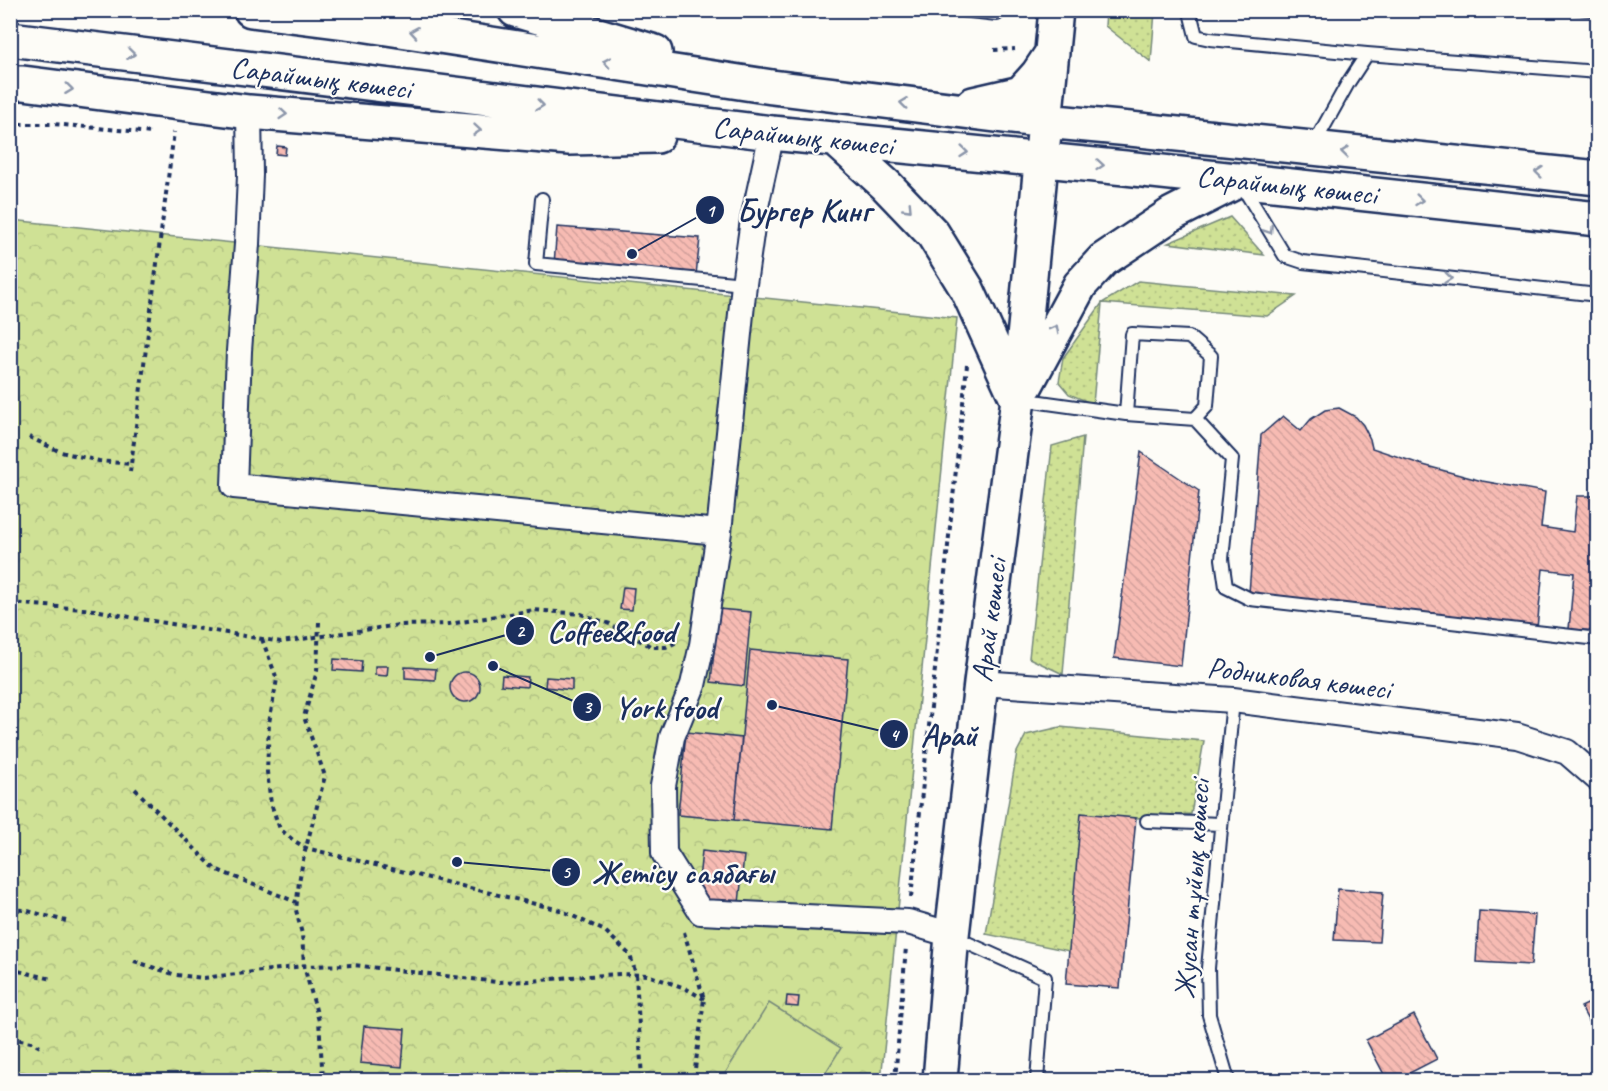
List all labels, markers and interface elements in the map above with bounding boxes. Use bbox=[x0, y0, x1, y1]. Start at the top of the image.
one-way arrow bbox=[409, 27, 419, 39]
one-way arrow bbox=[126, 47, 136, 60]
street label: Сарайшық көшесі bbox=[229, 48, 417, 108]
one-way arrow bbox=[602, 56, 611, 68]
one-way arrow bbox=[64, 82, 73, 94]
one-way arrow bbox=[899, 97, 909, 110]
one-way arrow bbox=[536, 98, 545, 111]
one-way arrow bbox=[279, 108, 288, 121]
street label: Сарайшық көшесі bbox=[711, 108, 899, 165]
one-way arrow bbox=[473, 123, 482, 136]
one-way arrow bbox=[959, 145, 968, 158]
one-way arrow bbox=[1341, 146, 1350, 159]
street label: Сарайшық көшесі bbox=[1195, 157, 1383, 214]
one-way arrow bbox=[1095, 158, 1104, 171]
one-way arrow bbox=[1535, 166, 1544, 179]
callout: Бургер Кинг bbox=[695, 185, 883, 235]
text: Бургер Кинг bbox=[737, 190, 876, 231]
one-way arrow bbox=[1414, 193, 1423, 205]
text: 1 bbox=[706, 200, 716, 222]
one-way arrow bbox=[901, 201, 912, 211]
one-way arrow bbox=[1262, 223, 1273, 234]
one-way arrow bbox=[1443, 271, 1452, 284]
one-way arrow bbox=[1048, 325, 1059, 336]
street label: Арай көшесі bbox=[963, 553, 1016, 684]
callout: Coffee&food bbox=[505, 606, 687, 656]
text: Coffee&food bbox=[547, 611, 680, 652]
text: 2 bbox=[516, 620, 526, 642]
street label: Родниковая көшесі bbox=[1205, 648, 1396, 709]
callout: York food bbox=[572, 682, 729, 732]
text: York food bbox=[615, 687, 722, 728]
text: 3 bbox=[583, 696, 593, 718]
callout: Арай bbox=[879, 709, 989, 759]
text: Арай bbox=[921, 715, 980, 756]
text: 4 bbox=[890, 724, 900, 746]
street label: Жусан тұйық көшесі bbox=[1165, 775, 1219, 1000]
callout: Жетісу саябағы bbox=[551, 847, 784, 897]
text: Жетісу саябағы bbox=[592, 852, 776, 893]
text: 5 bbox=[562, 861, 572, 883]

